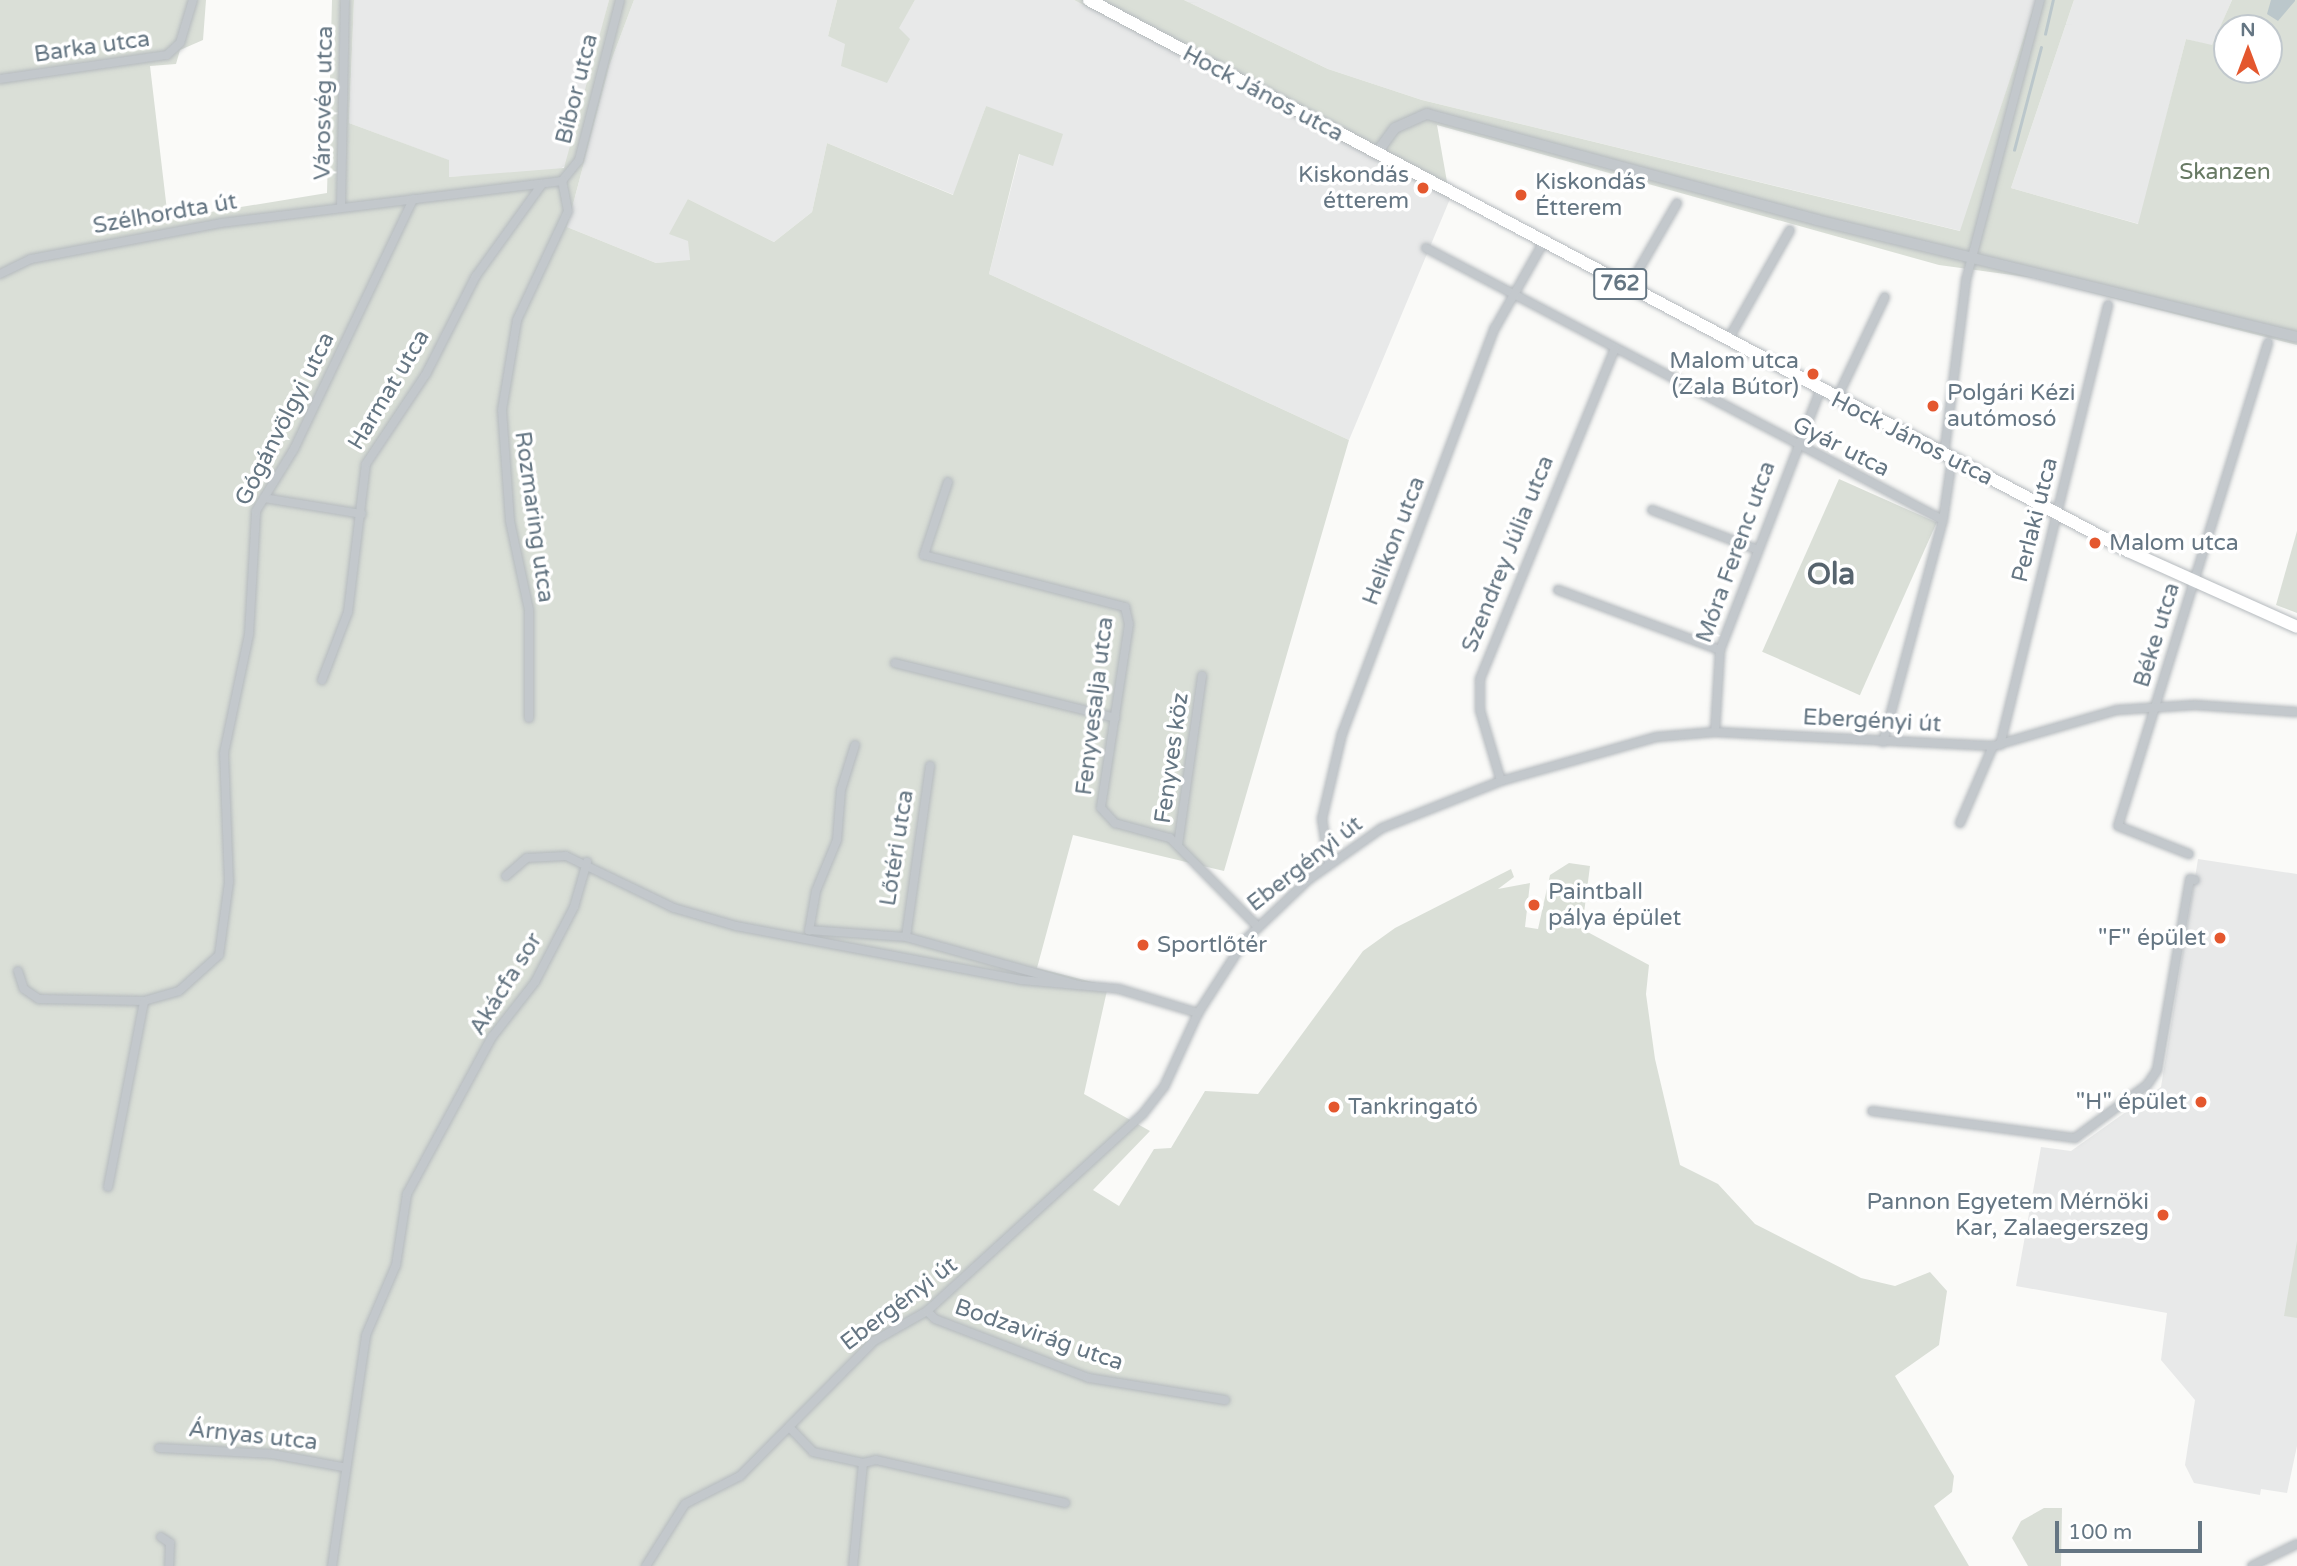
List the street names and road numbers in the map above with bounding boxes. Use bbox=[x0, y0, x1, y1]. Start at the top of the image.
street label: Barka utca bbox=[32, 25, 152, 69]
street label: Városvég utca bbox=[309, 26, 339, 180]
street label: Bíbor utca bbox=[550, 31, 604, 147]
street label: Hock János utca bbox=[1178, 40, 1348, 148]
street label: Szélhordta út bbox=[91, 188, 239, 240]
road number: 762 bbox=[1592, 266, 1648, 302]
street label: Harmat utca bbox=[342, 325, 436, 455]
street label: Gógánvölgyi utca bbox=[229, 328, 341, 510]
street label: Hock János utca bbox=[1826, 386, 1998, 492]
street label: Gyár utca bbox=[1788, 411, 1894, 483]
street label: Rozmaring utca bbox=[508, 430, 560, 604]
street label: Szendrey Júlia utca bbox=[1456, 452, 1560, 656]
street label: Perlaki utca bbox=[2006, 455, 2064, 585]
street label: Móra Ferenc utca bbox=[1690, 457, 1782, 647]
street label: Helikon utca bbox=[1357, 473, 1431, 609]
street label: Béke utca bbox=[2128, 579, 2186, 691]
street label: Fenyvesalja utca bbox=[1070, 615, 1120, 797]
street label: Fenyves köz bbox=[1149, 691, 1195, 825]
street label: Ebergényi út bbox=[1802, 704, 1942, 738]
street label: Lőtéri utca bbox=[874, 788, 920, 908]
street label: Ebergényi út bbox=[1242, 810, 1368, 918]
street label: Akácfa sor bbox=[464, 928, 548, 1040]
street label: Ebergényi út bbox=[835, 1251, 963, 1357]
street label: Bodzavirág utca bbox=[951, 1293, 1127, 1377]
street label: Árnyas utca bbox=[187, 1416, 319, 1456]

